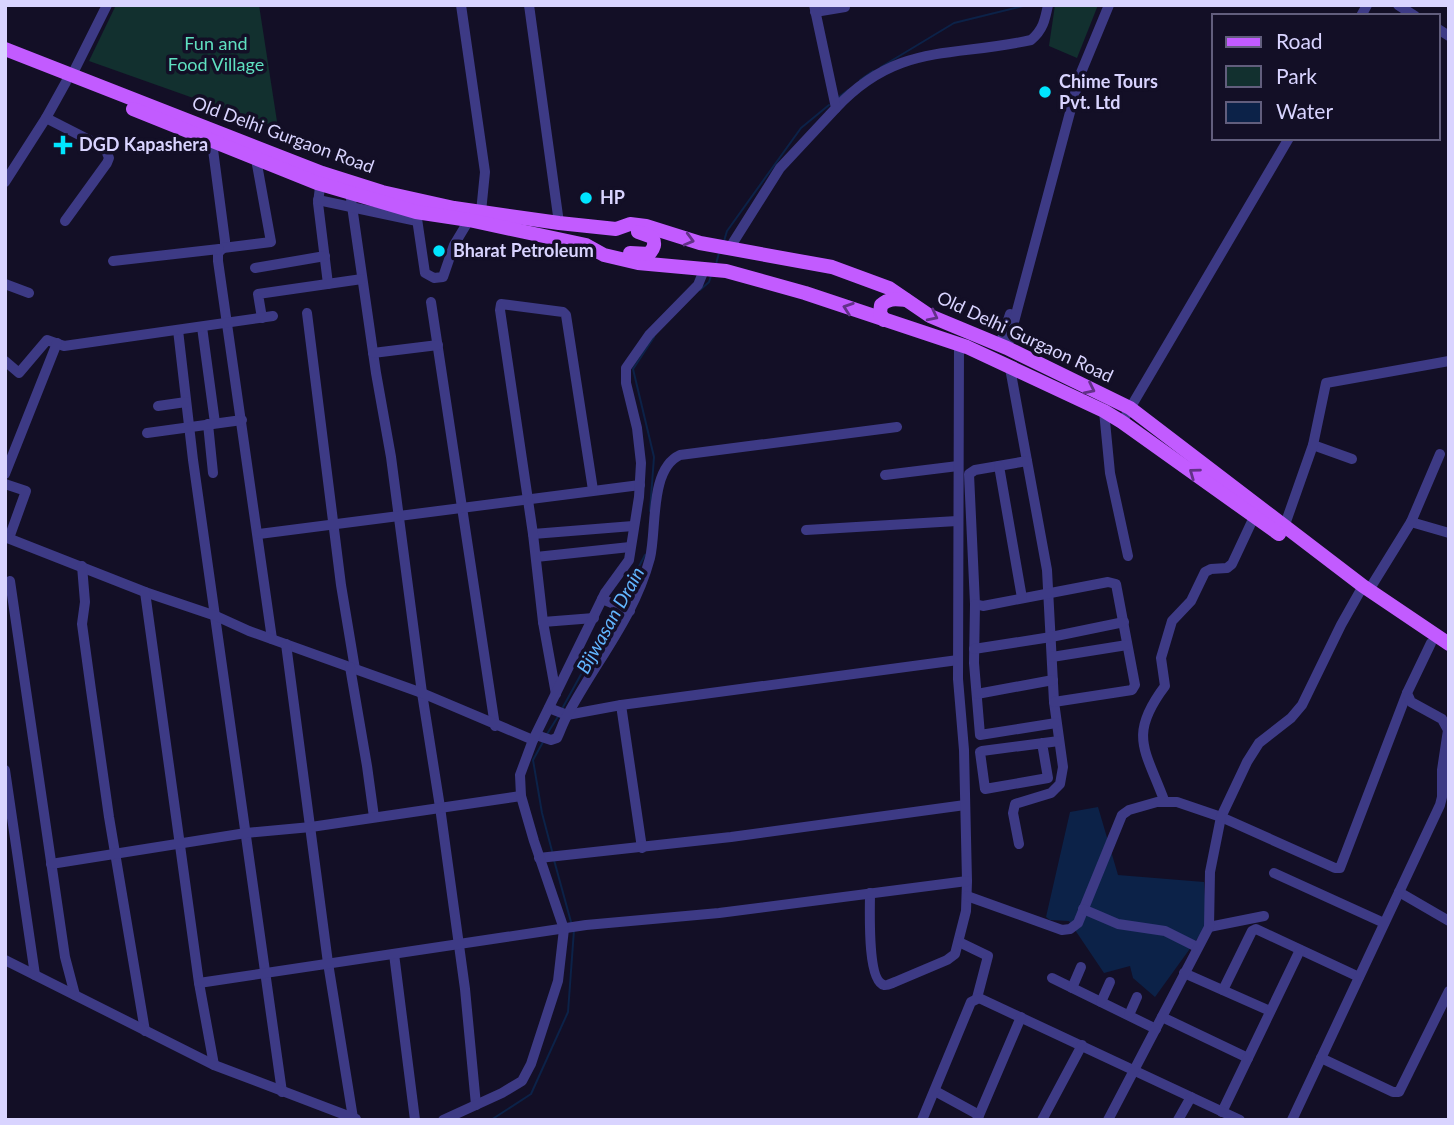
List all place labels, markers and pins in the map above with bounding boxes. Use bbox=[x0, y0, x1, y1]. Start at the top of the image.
place label: Chime Tours Pvt. Ltd bbox=[1059, 70, 1158, 113]
marker: Chime Tours Pvt. Ltd bbox=[1037, 84, 1053, 100]
place label: DGD Kapashera bbox=[79, 133, 208, 155]
marker: DGD Kapashera bbox=[53, 135, 73, 155]
place label: HP bbox=[600, 186, 625, 208]
marker: HP bbox=[578, 190, 594, 206]
place label: Bharat Petroleum bbox=[453, 239, 594, 261]
marker: Bharat Petroleum bbox=[431, 243, 447, 259]

